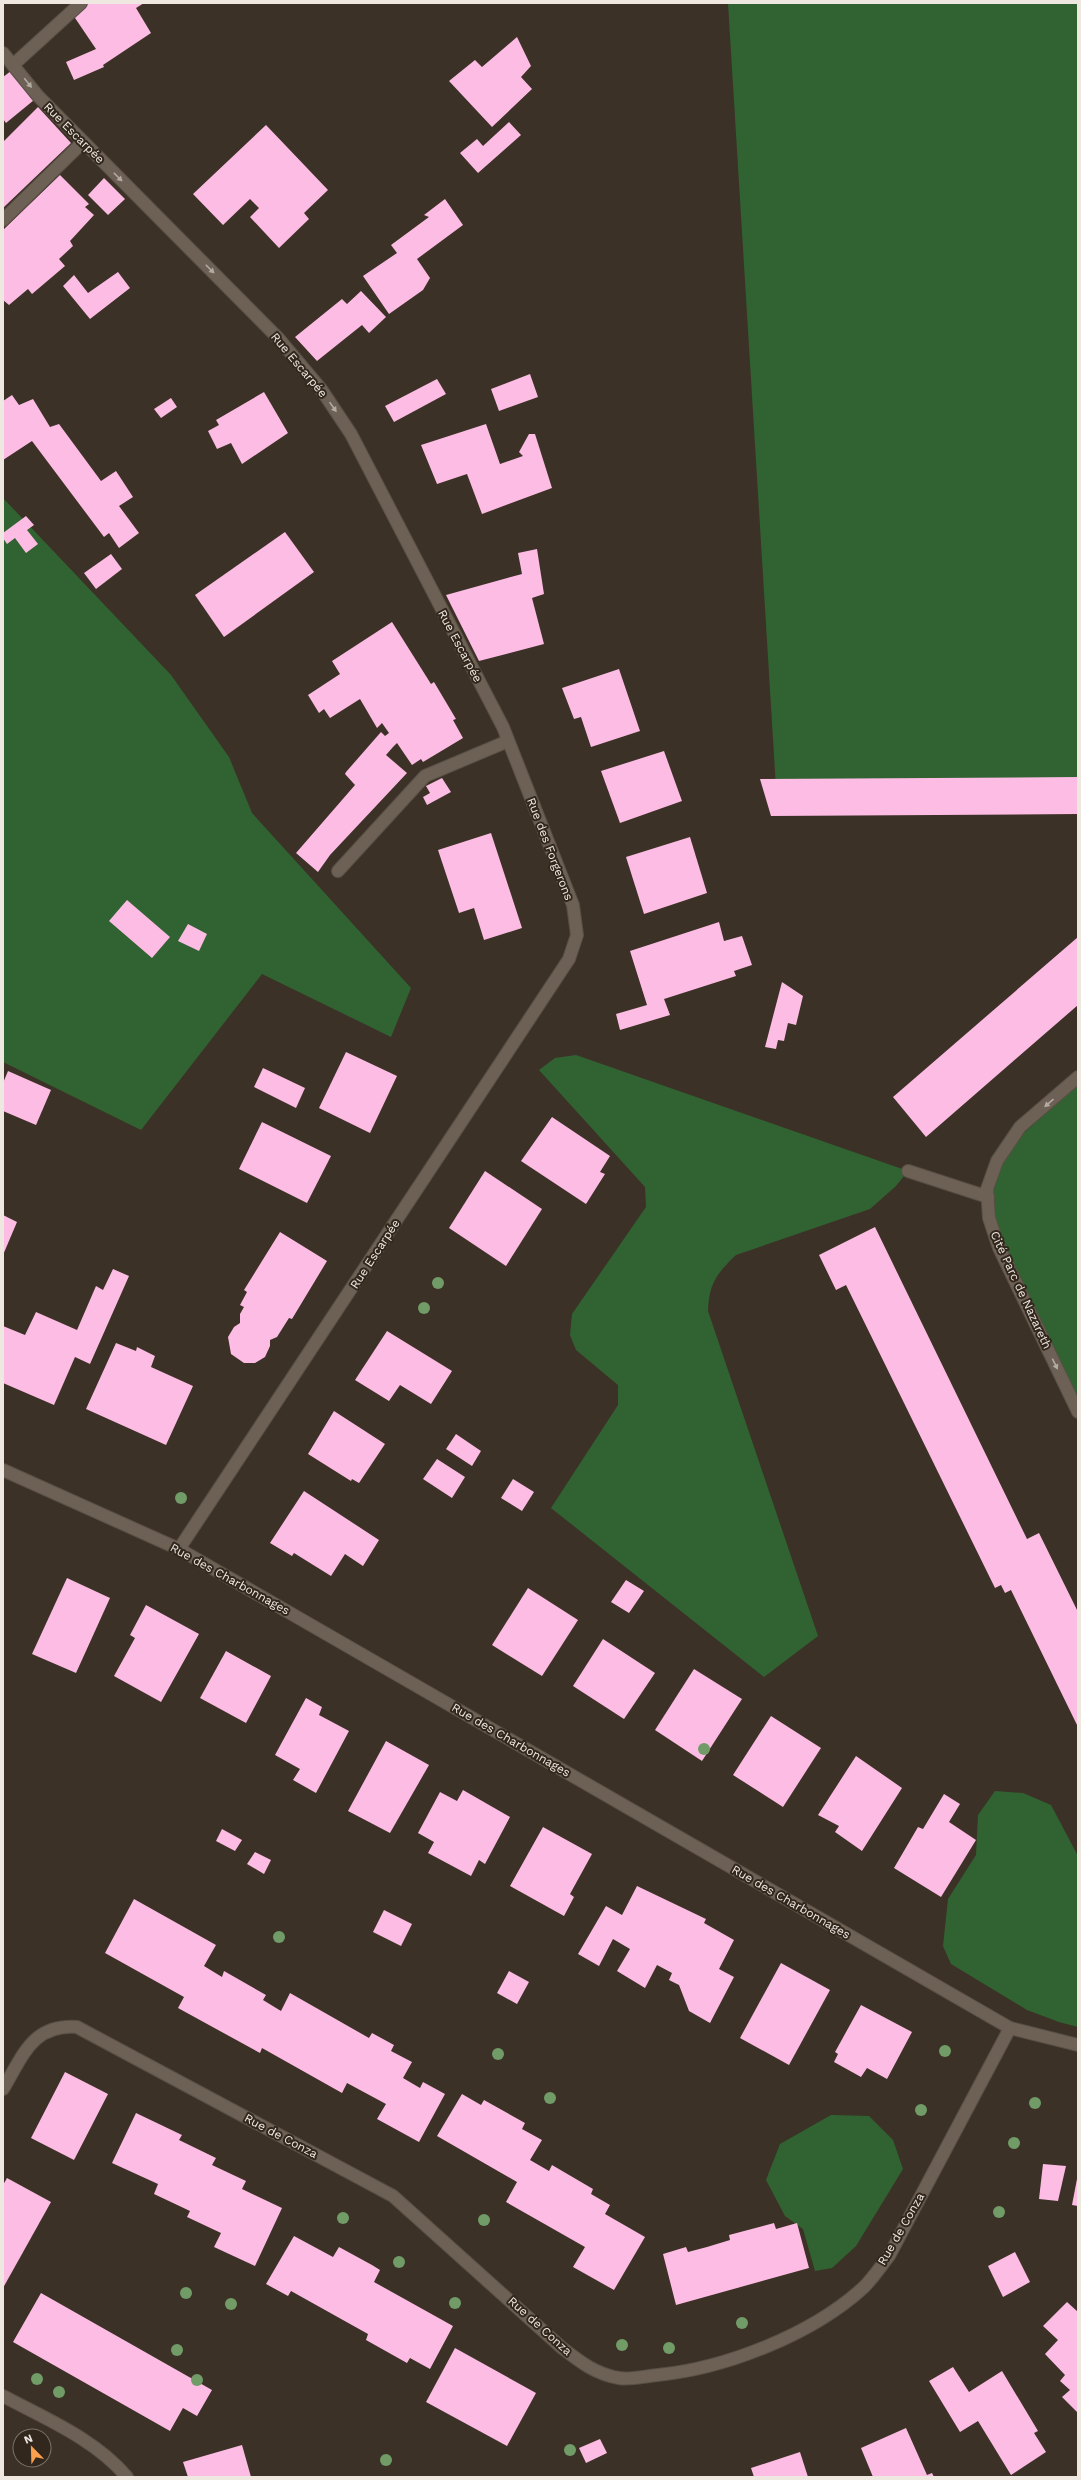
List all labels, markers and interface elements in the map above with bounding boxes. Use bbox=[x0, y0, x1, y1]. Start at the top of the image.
one-way arrow bbox=[23, 78, 32, 89]
street label: Rue Escarpée bbox=[41, 100, 107, 166]
one-way arrow bbox=[113, 172, 123, 182]
one-way arrow bbox=[205, 264, 214, 274]
street label: Rue Escarpée bbox=[268, 330, 330, 400]
one-way arrow bbox=[329, 402, 337, 413]
street label: Rue Escarpée bbox=[435, 607, 485, 685]
street label: Rue des Forgerons bbox=[524, 796, 576, 902]
one-way arrow bbox=[1043, 1098, 1054, 1107]
street label: Rue Escarpée bbox=[347, 1217, 403, 1291]
street label: Cité Parc de Nazareth bbox=[988, 1229, 1054, 1351]
one-way arrow bbox=[1052, 1359, 1058, 1370]
street label: Rue des Charbonnages bbox=[168, 1540, 292, 1618]
street label: Rue des Charbonnages bbox=[449, 1700, 573, 1780]
street label: Rue des Charbonnages bbox=[729, 1862, 853, 1942]
street label: Rue de Conza bbox=[242, 2111, 320, 2161]
street label: Rue de Conza bbox=[875, 2190, 927, 2268]
street label: Rue de Conza bbox=[505, 2294, 575, 2358]
north arrow bbox=[12, 2428, 52, 2468]
text: N bbox=[22, 2432, 35, 2447]

